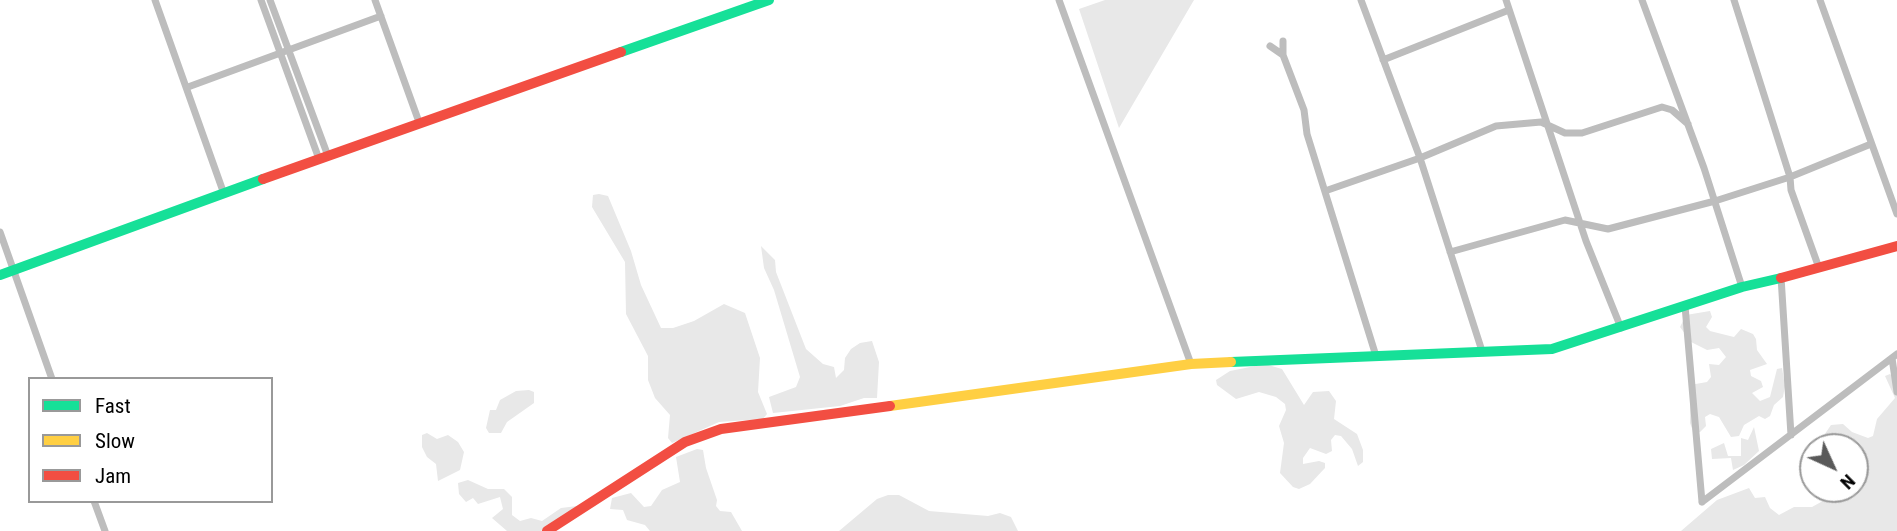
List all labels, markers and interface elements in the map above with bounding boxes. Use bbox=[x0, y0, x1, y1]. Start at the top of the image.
legend bbox=[28, 377, 273, 503]
text: Fast bbox=[95, 394, 131, 418]
text: Slow bbox=[95, 429, 135, 453]
north arrow bbox=[1799, 433, 1869, 503]
text: Jam bbox=[95, 464, 131, 488]
text: N bbox=[1836, 470, 1860, 494]

